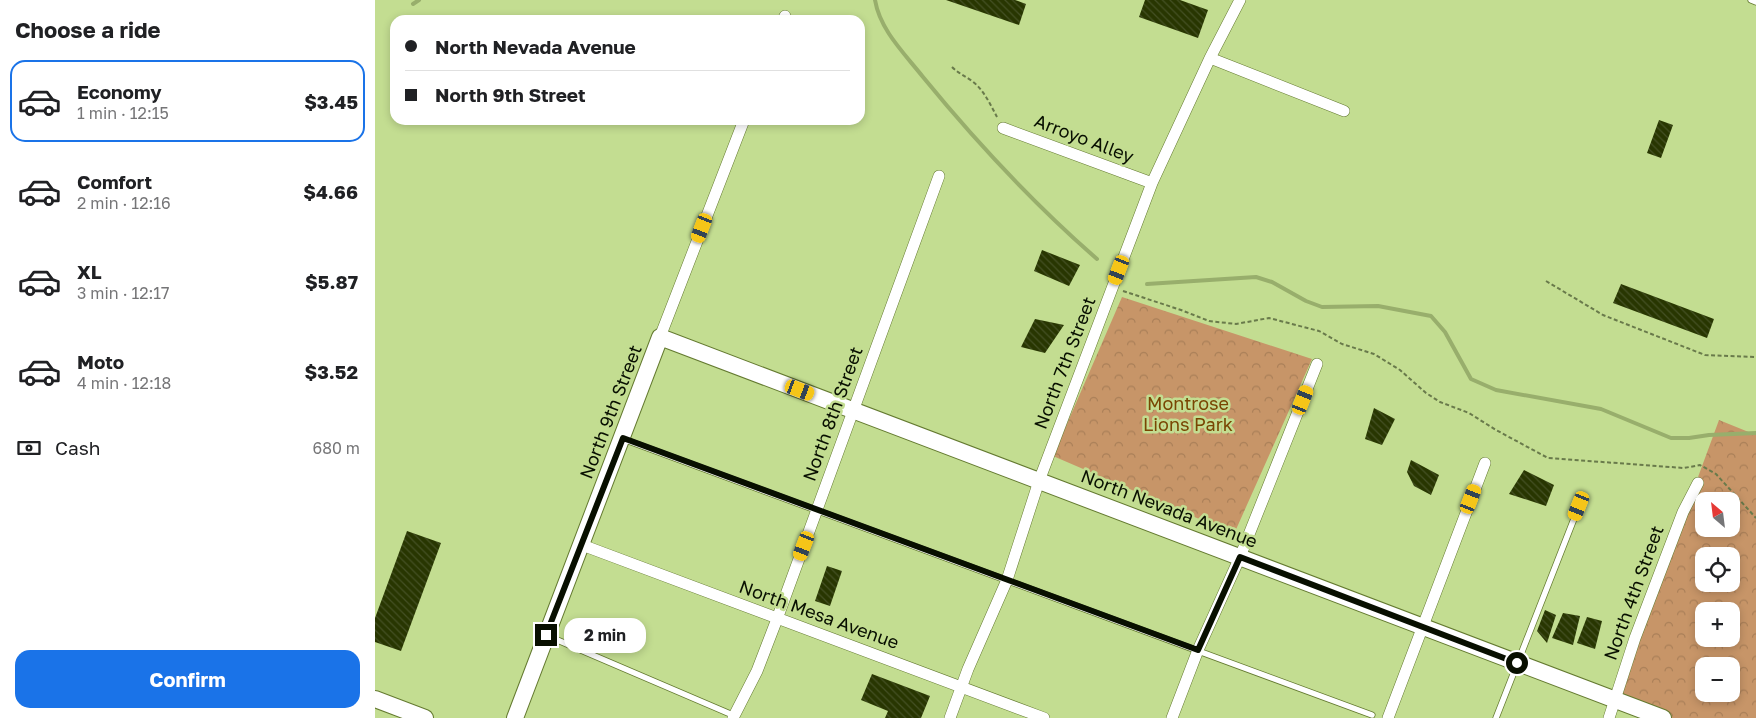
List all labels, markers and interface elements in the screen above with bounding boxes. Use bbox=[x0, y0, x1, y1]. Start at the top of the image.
text: Choose a ride bbox=[15, 16, 161, 43]
text: North Nevada Avenue bbox=[435, 35, 636, 58]
icon: car bbox=[17, 79, 62, 124]
text: Economy bbox=[77, 80, 162, 103]
text: North 9th Street bbox=[435, 83, 586, 106]
text: $3.45 bbox=[304, 90, 358, 113]
text: 1 min · 12:15 bbox=[77, 103, 169, 123]
street label: Arroyo Alley bbox=[1032, 109, 1137, 167]
icon: car bbox=[17, 169, 62, 214]
text: Comfort bbox=[77, 170, 152, 193]
text: $4.66 bbox=[303, 180, 358, 203]
text: 2 min · 12:16 bbox=[77, 193, 171, 213]
car bbox=[689, 211, 714, 245]
car bbox=[1106, 253, 1131, 287]
icon: car bbox=[17, 259, 62, 304]
text: XL bbox=[77, 260, 102, 283]
text: $5.87 bbox=[305, 270, 358, 293]
text: 3 min · 12:17 bbox=[77, 283, 170, 303]
street label: North 7th Street bbox=[1029, 293, 1099, 432]
street label: North 9th Street bbox=[574, 342, 646, 482]
street label: North 8th Street bbox=[797, 343, 867, 484]
icon: car bbox=[17, 349, 62, 394]
text: Moto bbox=[77, 350, 124, 373]
text: $3.52 bbox=[304, 360, 358, 383]
text: 4 min · 12:18 bbox=[77, 373, 171, 393]
car bbox=[783, 378, 816, 402]
car bbox=[1290, 383, 1315, 417]
park label: Montrose Lions Park bbox=[1143, 392, 1233, 435]
icon: cash bbox=[15, 434, 43, 462]
text: Cash bbox=[55, 436, 100, 459]
text: 680 m bbox=[312, 438, 360, 458]
street label: North Nevada Avenue bbox=[1078, 464, 1261, 552]
car bbox=[1458, 482, 1483, 516]
car bbox=[1566, 489, 1591, 523]
north arrow bbox=[1695, 492, 1740, 538]
map controls bbox=[1695, 492, 1740, 702]
street label: North 4th Street bbox=[1598, 522, 1668, 663]
car bbox=[791, 529, 816, 563]
button: locate bbox=[1695, 547, 1740, 592]
street label: North Mesa Avenue bbox=[736, 575, 902, 653]
button: + bbox=[1695, 602, 1740, 647]
callout: 2 min bbox=[563, 618, 646, 652]
route end bbox=[535, 624, 557, 646]
text: 2 min bbox=[584, 625, 626, 645]
button: Confirm bbox=[15, 650, 360, 708]
route start bbox=[1506, 652, 1528, 674]
button: − bbox=[1695, 657, 1740, 702]

